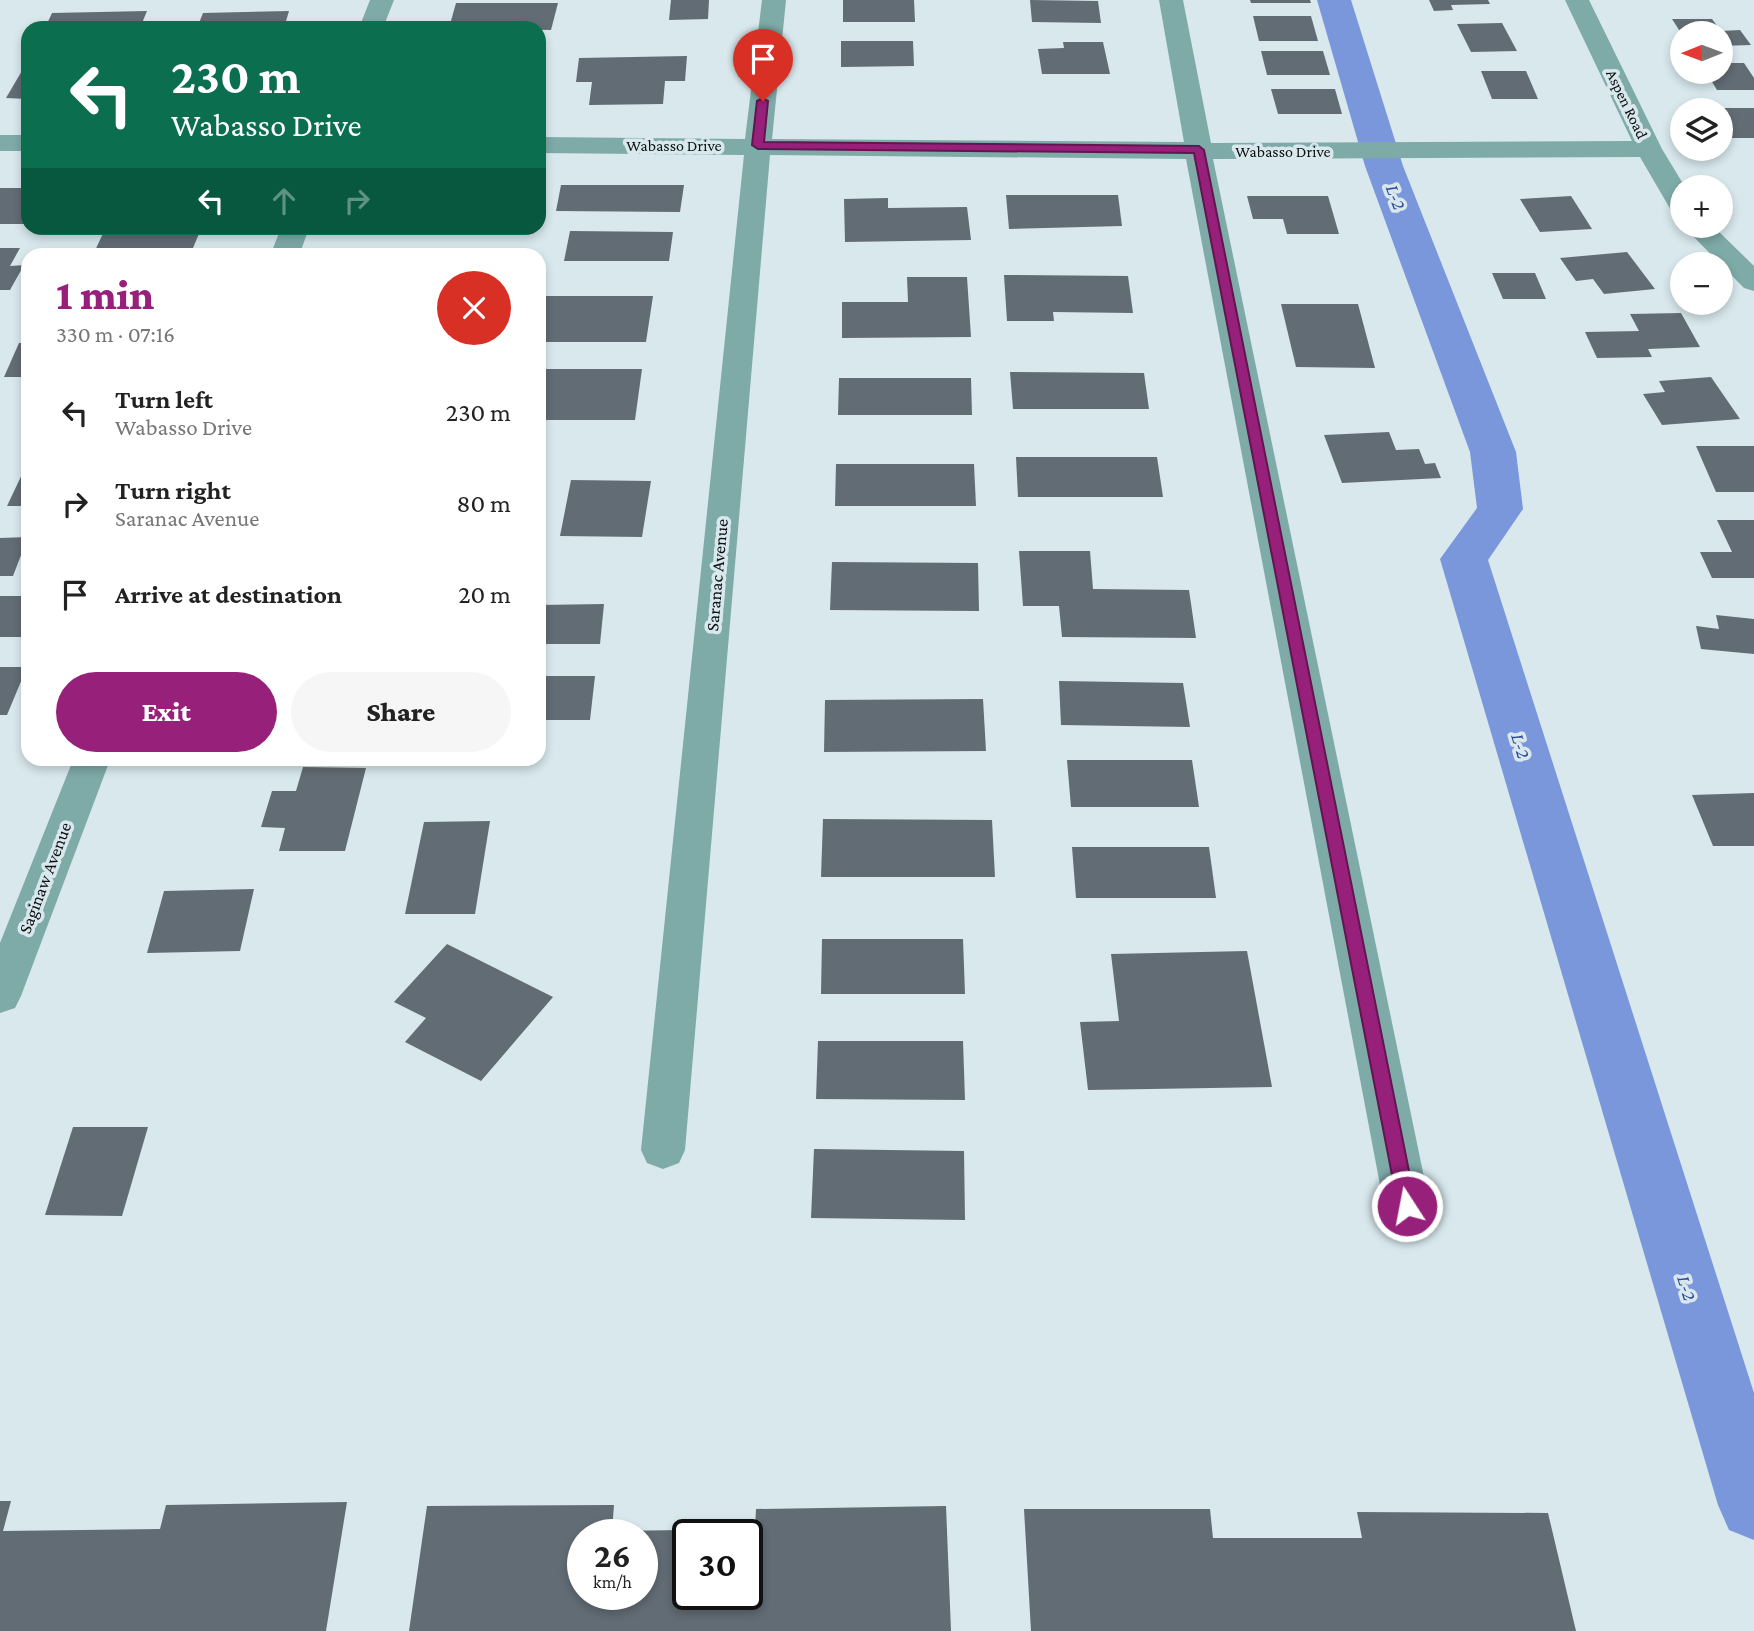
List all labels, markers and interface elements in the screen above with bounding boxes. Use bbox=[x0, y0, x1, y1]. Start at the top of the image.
north arrow bbox=[1670, 21, 1732, 84]
map controls bbox=[1670, 21, 1733, 315]
pin bbox=[733, 29, 793, 101]
icon: arrive bbox=[744, 40, 782, 78]
icon: left bbox=[56, 49, 147, 140]
text: 230 m bbox=[171, 49, 301, 104]
street label: Aspen Road bbox=[1602, 67, 1651, 142]
button: layers bbox=[1670, 98, 1733, 161]
text: Wabasso Drive bbox=[171, 107, 362, 143]
street label: Wabasso Drive bbox=[626, 137, 722, 154]
street label: Wabasso Drive bbox=[1235, 143, 1331, 160]
button: + bbox=[1670, 175, 1733, 238]
water label: L-2 bbox=[1382, 181, 1410, 213]
icon: left bbox=[192, 182, 230, 220]
icon: ahead bbox=[265, 182, 303, 220]
icon: right bbox=[338, 182, 376, 220]
button: − bbox=[1670, 252, 1733, 315]
text: 1 min bbox=[56, 271, 154, 318]
button: close bbox=[437, 271, 511, 345]
text: 330 m · 07:16 bbox=[56, 321, 175, 347]
text: Turn left bbox=[115, 385, 213, 414]
icon: left bbox=[56, 394, 94, 432]
text: 230 m bbox=[446, 398, 511, 427]
text: Wabasso Drive bbox=[115, 414, 252, 440]
text: Turn right bbox=[115, 476, 231, 505]
icon: right bbox=[56, 485, 94, 523]
text: 80 m bbox=[457, 489, 511, 518]
text: Saranac Avenue bbox=[115, 505, 259, 531]
street label: Saranac Avenue bbox=[702, 518, 732, 632]
icon: arrive bbox=[56, 576, 94, 614]
text: Arrive at destination bbox=[115, 580, 342, 609]
text: 20 m bbox=[458, 580, 511, 609]
button: Exit bbox=[56, 672, 277, 752]
button: Share bbox=[291, 672, 511, 752]
water label: L-2 bbox=[1507, 731, 1535, 761]
street label: Saginaw Avenue bbox=[15, 819, 75, 937]
position arrow bbox=[1370, 1169, 1444, 1243]
water label: L-2 bbox=[1673, 1273, 1701, 1303]
speed limit sign: 30 bbox=[672, 1519, 763, 1610]
text: 26 bbox=[594, 1536, 631, 1575]
text: km/h bbox=[593, 1572, 632, 1592]

